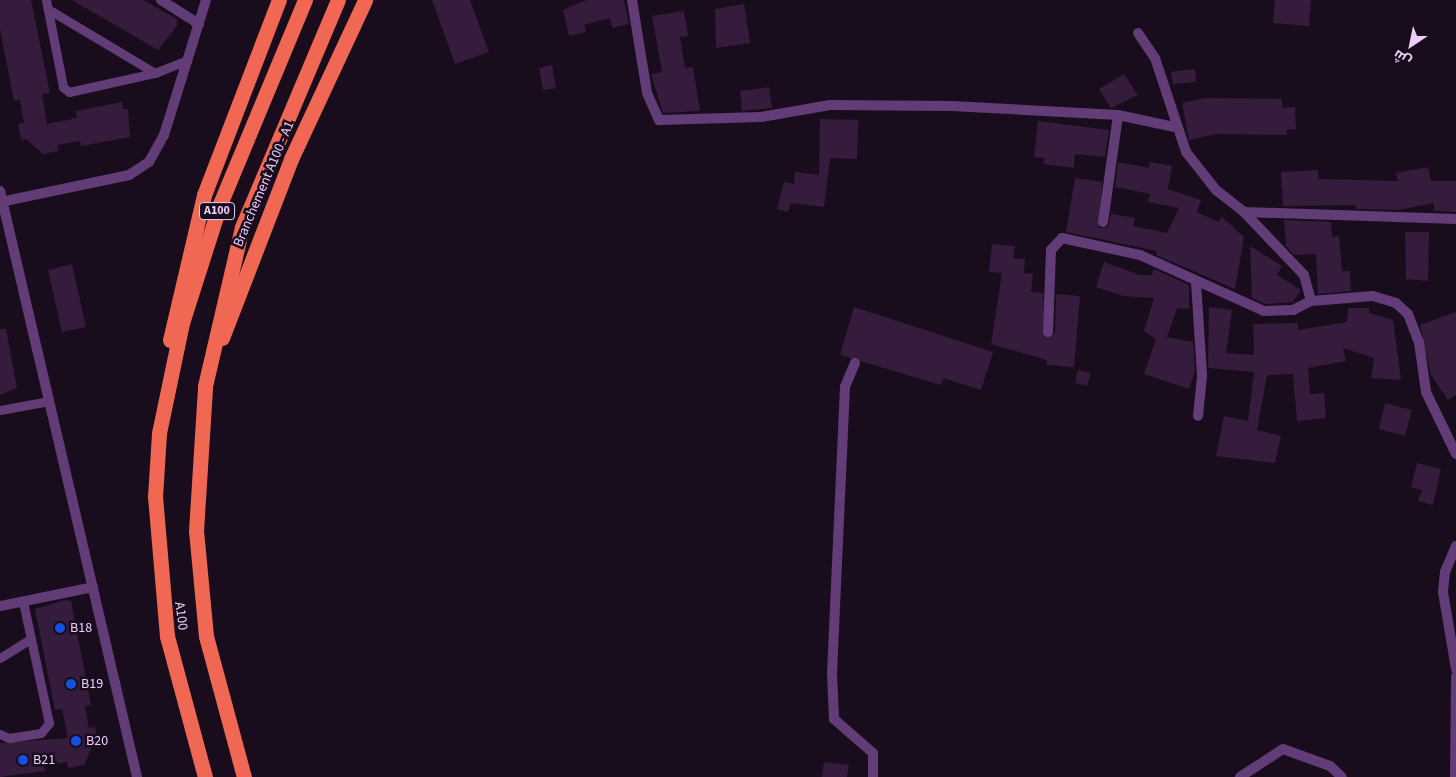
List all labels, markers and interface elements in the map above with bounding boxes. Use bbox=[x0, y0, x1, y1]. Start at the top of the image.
north arrow bbox=[1386, 20, 1436, 70]
text: ش bbox=[1390, 44, 1416, 71]
street label: Branchement A100 - A1 bbox=[230, 119, 298, 249]
road number: A100 bbox=[198, 202, 236, 220]
street label: A100 bbox=[171, 601, 191, 631]
place label: B18 bbox=[70, 620, 92, 636]
marker: B18 bbox=[54, 622, 66, 634]
place label: B19 bbox=[81, 676, 103, 692]
marker: B19 bbox=[65, 678, 77, 690]
place label: B20 bbox=[86, 733, 108, 749]
marker: B20 bbox=[70, 735, 82, 747]
place label: B21 bbox=[33, 752, 55, 768]
marker: B21 bbox=[17, 754, 29, 766]

